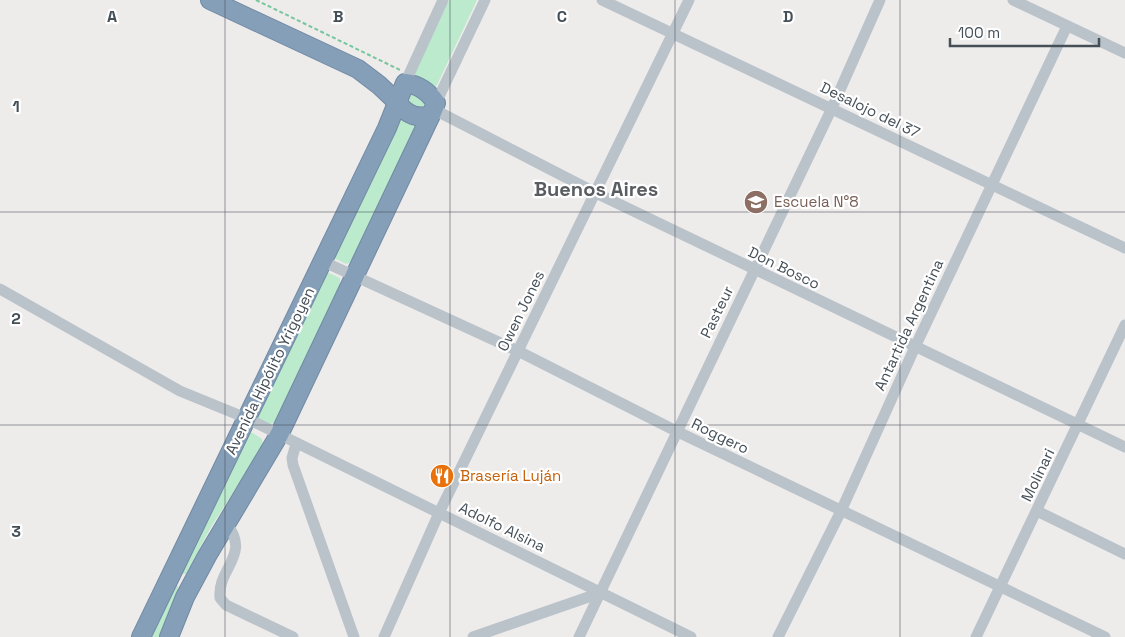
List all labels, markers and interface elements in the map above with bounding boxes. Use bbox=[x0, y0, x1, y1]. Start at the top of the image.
text: A bbox=[107, 6, 117, 27]
text: B bbox=[333, 6, 343, 27]
text: C bbox=[557, 6, 567, 27]
text: D bbox=[783, 6, 793, 27]
scale bar bbox=[950, 15, 1099, 47]
text: 100 m bbox=[958, 23, 1000, 42]
street label: Desalojo del 37 bbox=[817, 77, 923, 142]
text: 1 bbox=[12, 96, 20, 117]
district label: Buenos Aires bbox=[534, 176, 658, 202]
school or university icon: Escuela N°8 bbox=[743, 189, 769, 215]
place label: Escuela N°8 bbox=[774, 192, 859, 211]
street label: Don Bosco bbox=[745, 242, 823, 293]
street label: Antartida Argentina bbox=[870, 256, 947, 394]
street label: Owen Jones bbox=[493, 267, 548, 354]
street label: Pasteur bbox=[696, 282, 737, 341]
street label: Avenida Hipólito Yrigoyen bbox=[221, 284, 318, 458]
text: 2 bbox=[11, 308, 21, 329]
street label: Roggero bbox=[688, 414, 752, 458]
street label: Molinari bbox=[1017, 445, 1059, 504]
restaurant icon: Brasería Luján bbox=[429, 463, 455, 489]
place label: Brasería Luján bbox=[460, 466, 561, 485]
street label: Adolfo Alsina bbox=[456, 497, 549, 556]
text: 3 bbox=[11, 521, 21, 542]

